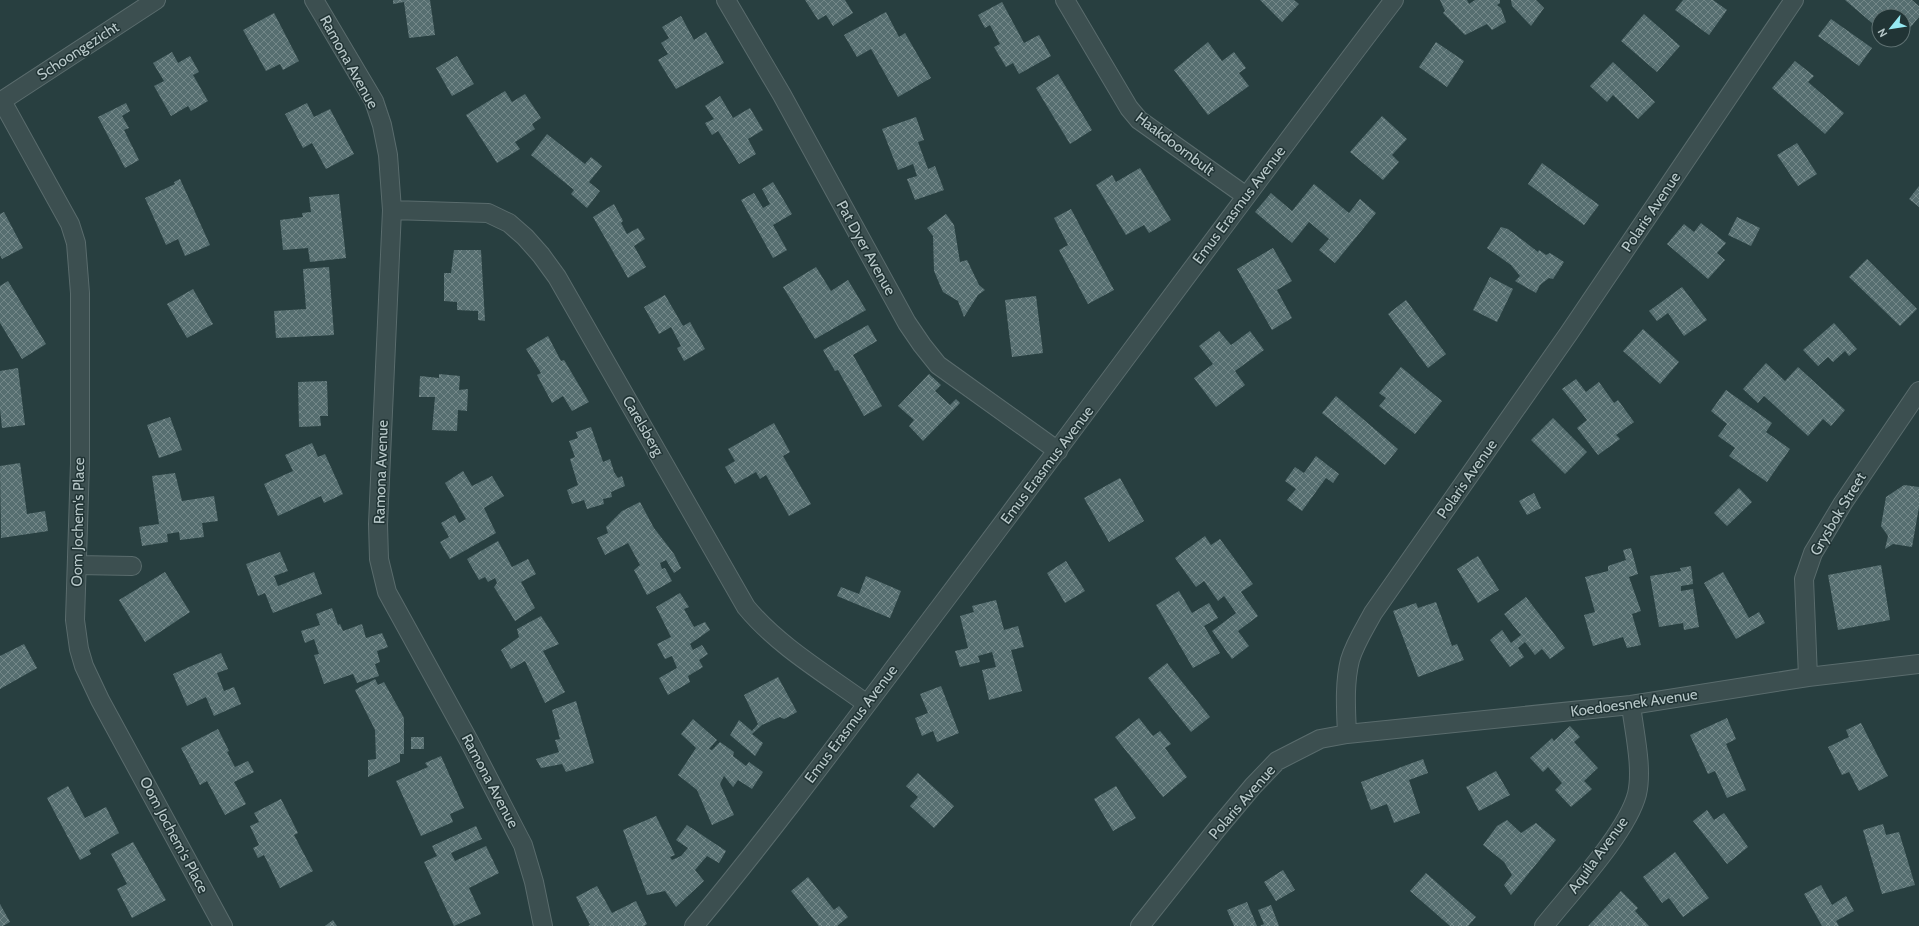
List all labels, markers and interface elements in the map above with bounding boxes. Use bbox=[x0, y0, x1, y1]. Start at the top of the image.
north arrow bbox=[1871, 8, 1911, 48]
street label: Ramona Avenue bbox=[316, 12, 382, 112]
street label: Schoongezicht bbox=[34, 18, 122, 84]
text: N bbox=[1874, 26, 1890, 40]
street label: Haakdoornbult bbox=[1132, 109, 1218, 179]
street label: Emus Erasmus Avenue bbox=[1189, 142, 1289, 268]
street label: Polaris Avenue bbox=[1618, 168, 1684, 255]
street label: Pat Dyer Avenue bbox=[833, 197, 900, 299]
street label: Carelsberg bbox=[619, 393, 668, 460]
street label: Emus Erasmus Avenue bbox=[997, 402, 1097, 528]
street label: Ramona Avenue bbox=[370, 419, 392, 524]
street label: Polaris Avenue bbox=[1433, 436, 1501, 522]
street label: Oom Jochem's Place bbox=[68, 457, 88, 587]
street label: Grysbok Street bbox=[1806, 469, 1870, 559]
street label: Emus Erasmus Avenue bbox=[801, 661, 901, 787]
street label: Koedoesnek Avenue bbox=[1569, 685, 1699, 721]
street label: Ramona Avenue bbox=[458, 731, 523, 831]
street label: Polaris Avenue bbox=[1205, 761, 1279, 843]
street label: Oom Jochem's Place bbox=[136, 774, 212, 897]
street label: Aquila Avenue bbox=[1564, 813, 1632, 897]

